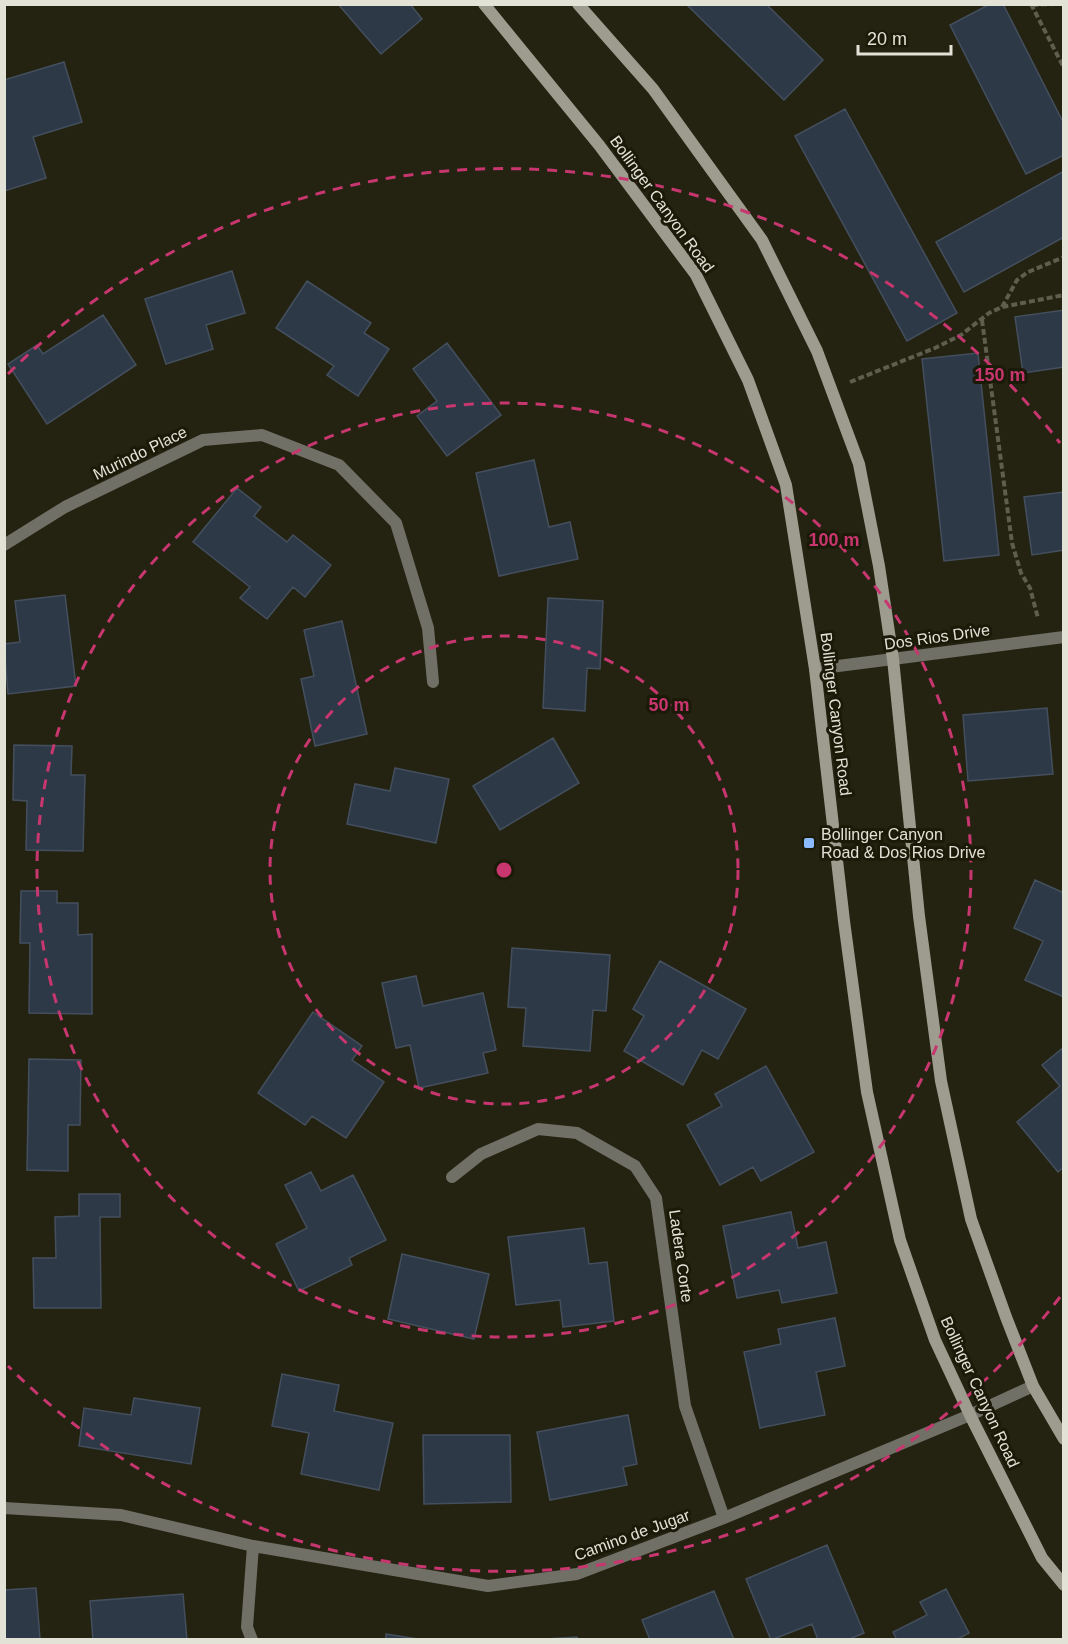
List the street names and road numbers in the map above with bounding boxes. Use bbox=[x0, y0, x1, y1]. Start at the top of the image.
street label: Bollinger Canyon Road bbox=[607, 132, 717, 276]
street label: Murindo Place bbox=[90, 423, 190, 483]
street label: Dos Rios Drive bbox=[883, 621, 991, 653]
street label: Bollinger Canyon Road bbox=[818, 631, 854, 797]
street label: Ladera Corte bbox=[666, 1209, 696, 1304]
street label: Bollinger Canyon Road bbox=[938, 1314, 1022, 1470]
street label: Camino de Jugar bbox=[572, 1506, 693, 1564]

